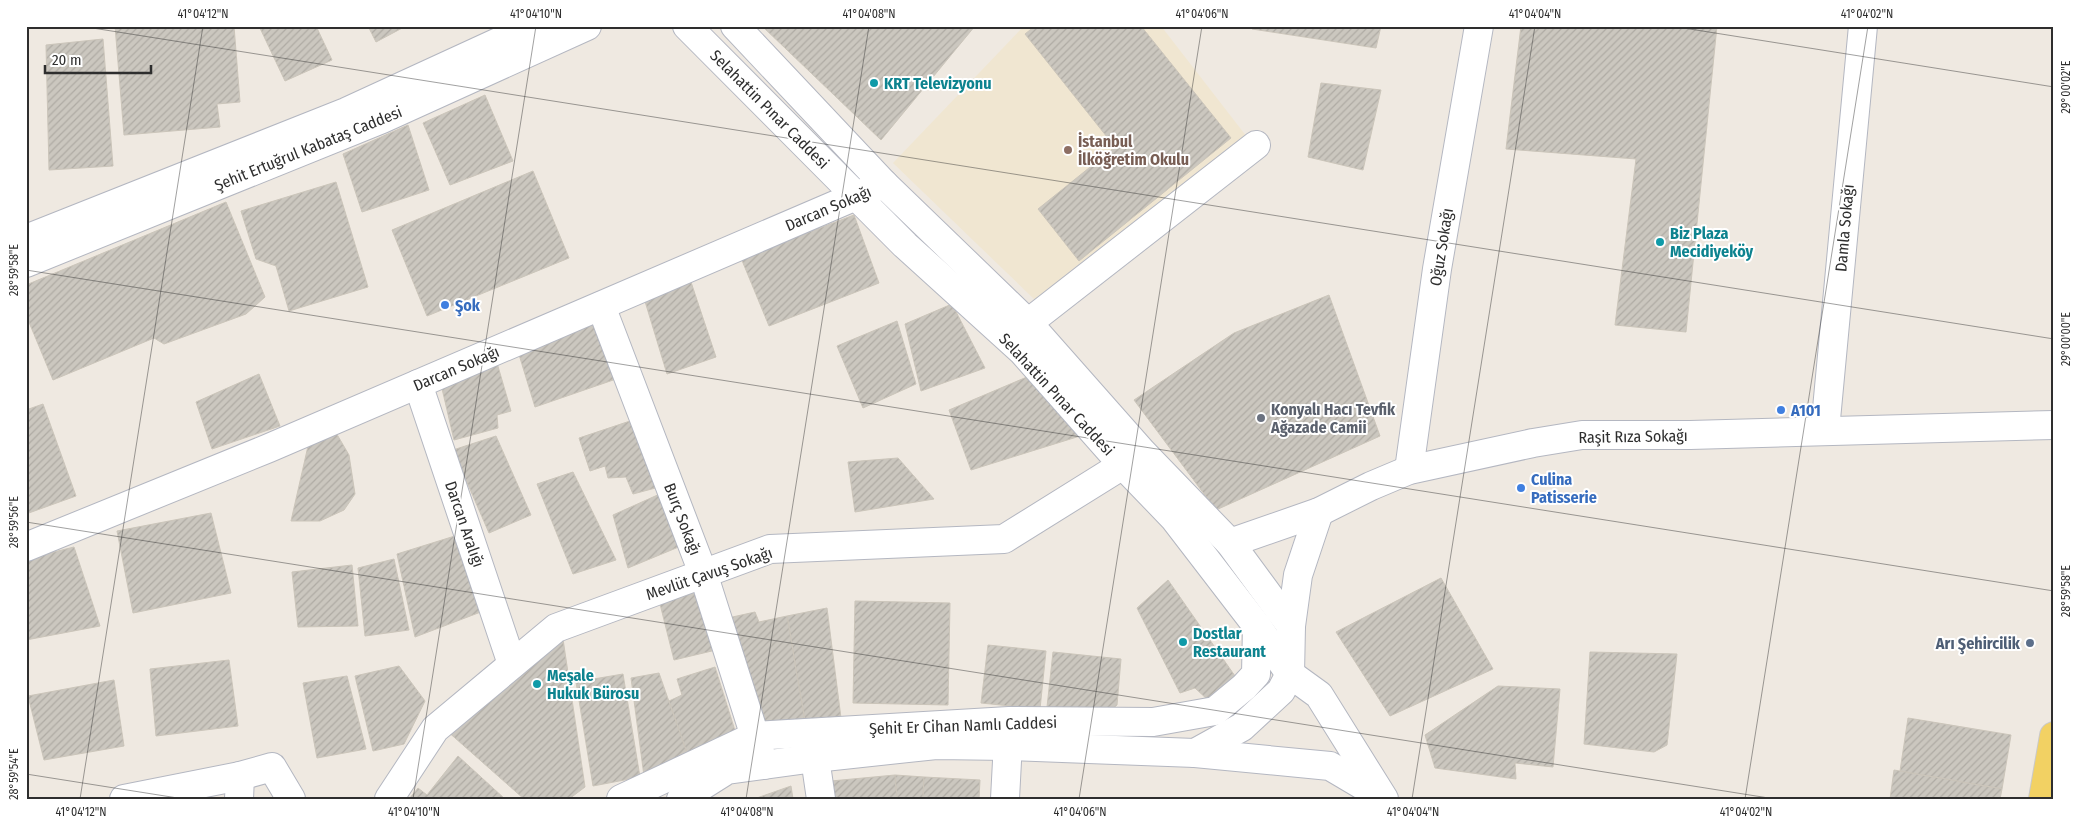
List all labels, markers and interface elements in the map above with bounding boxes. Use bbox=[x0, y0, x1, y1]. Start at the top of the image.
text: 41°04'12"N bbox=[177, 7, 229, 21]
text: 41°04'10"N bbox=[510, 7, 562, 21]
text: 41°04'08"N bbox=[842, 7, 896, 21]
text: 41°04'06"N bbox=[1175, 7, 1229, 21]
text: 41°04'04"N bbox=[1509, 7, 1561, 21]
text: 41°04'02"N bbox=[1841, 7, 1893, 21]
scale bar bbox=[45, 42, 151, 74]
street label: Selahattin Pınar Caddesi bbox=[706, 46, 833, 173]
text: 20 m bbox=[52, 51, 82, 69]
text: 29°00'02"E bbox=[2059, 60, 2073, 113]
place label: KRT Televizyonu bbox=[884, 74, 992, 93]
marker: KRT Televizyonu bbox=[868, 77, 880, 89]
street label: Şehit Ertuğrul Kabataş Caddesi bbox=[212, 102, 405, 195]
place label: İstanbul İlköğretim Okulu bbox=[1078, 132, 1189, 169]
marker: İstanbul İlköğretim Okulu bbox=[1062, 144, 1074, 156]
street label: Darcan Sokağı bbox=[782, 182, 874, 235]
street label: Damla Sokağı bbox=[1831, 183, 1858, 273]
street label: Oğuz Sokağı bbox=[1426, 207, 1457, 287]
place label: Biz Plaza Mecidiyeköy bbox=[1670, 224, 1754, 261]
marker: Biz Plaza Mecidiyeköy bbox=[1654, 236, 1666, 248]
text: 28°59'58"E bbox=[7, 244, 21, 296]
place label: Şok bbox=[455, 296, 481, 317]
marker: Şok bbox=[439, 299, 451, 311]
text: 29°00'00"E bbox=[2059, 312, 2073, 366]
street label: Selahattin Pınar Caddesi bbox=[995, 329, 1118, 459]
street label: Darcan Sokağı bbox=[410, 342, 502, 395]
place label: Konyalı Hacı Tevfik Ağazade Camii bbox=[1270, 400, 1396, 437]
place label: A101 bbox=[1790, 401, 1821, 420]
marker: A101 bbox=[1775, 404, 1787, 416]
marker: Konyalı Hacı Tevfik Ağazade Camii bbox=[1255, 412, 1267, 424]
street label: Raşit Rıza Sokağı bbox=[1578, 426, 1688, 447]
place label: Culina Patisserie bbox=[1531, 470, 1597, 507]
street label: Darcan Aralığı bbox=[441, 479, 488, 570]
street label: Burç Sokağı bbox=[660, 480, 705, 558]
marker: Culina Patisserie bbox=[1515, 482, 1527, 494]
text: 28°59'56"E bbox=[7, 496, 21, 548]
street label: Mevlüt Çavuş Sokağı bbox=[643, 543, 775, 605]
text: 28°59'58"E bbox=[2059, 565, 2073, 617]
place label: Dostlar Restaurant bbox=[1193, 624, 1266, 661]
place label: Arı Şehircilik bbox=[1935, 634, 2021, 655]
marker: Dostlar Restaurant bbox=[1177, 636, 1189, 648]
marker: Arı Şehircilik bbox=[2024, 637, 2036, 649]
place label: Meşale Hukuk Bürosu bbox=[547, 666, 639, 703]
marker: Meşale Hukuk Bürosu bbox=[531, 678, 543, 690]
street label: Şehit Er Cihan Namlı Caddesi bbox=[869, 713, 1057, 738]
text: 28°59'54"E bbox=[7, 748, 21, 800]
text: 41°04'12"N bbox=[55, 805, 107, 819]
text: 41°04'10"N bbox=[388, 805, 440, 819]
text: 41°04'08"N bbox=[720, 805, 774, 819]
text: 41°04'06"N bbox=[1053, 805, 1107, 819]
text: 41°04'04"N bbox=[1387, 805, 1439, 819]
text: 41°04'02"N bbox=[1720, 805, 1772, 819]

